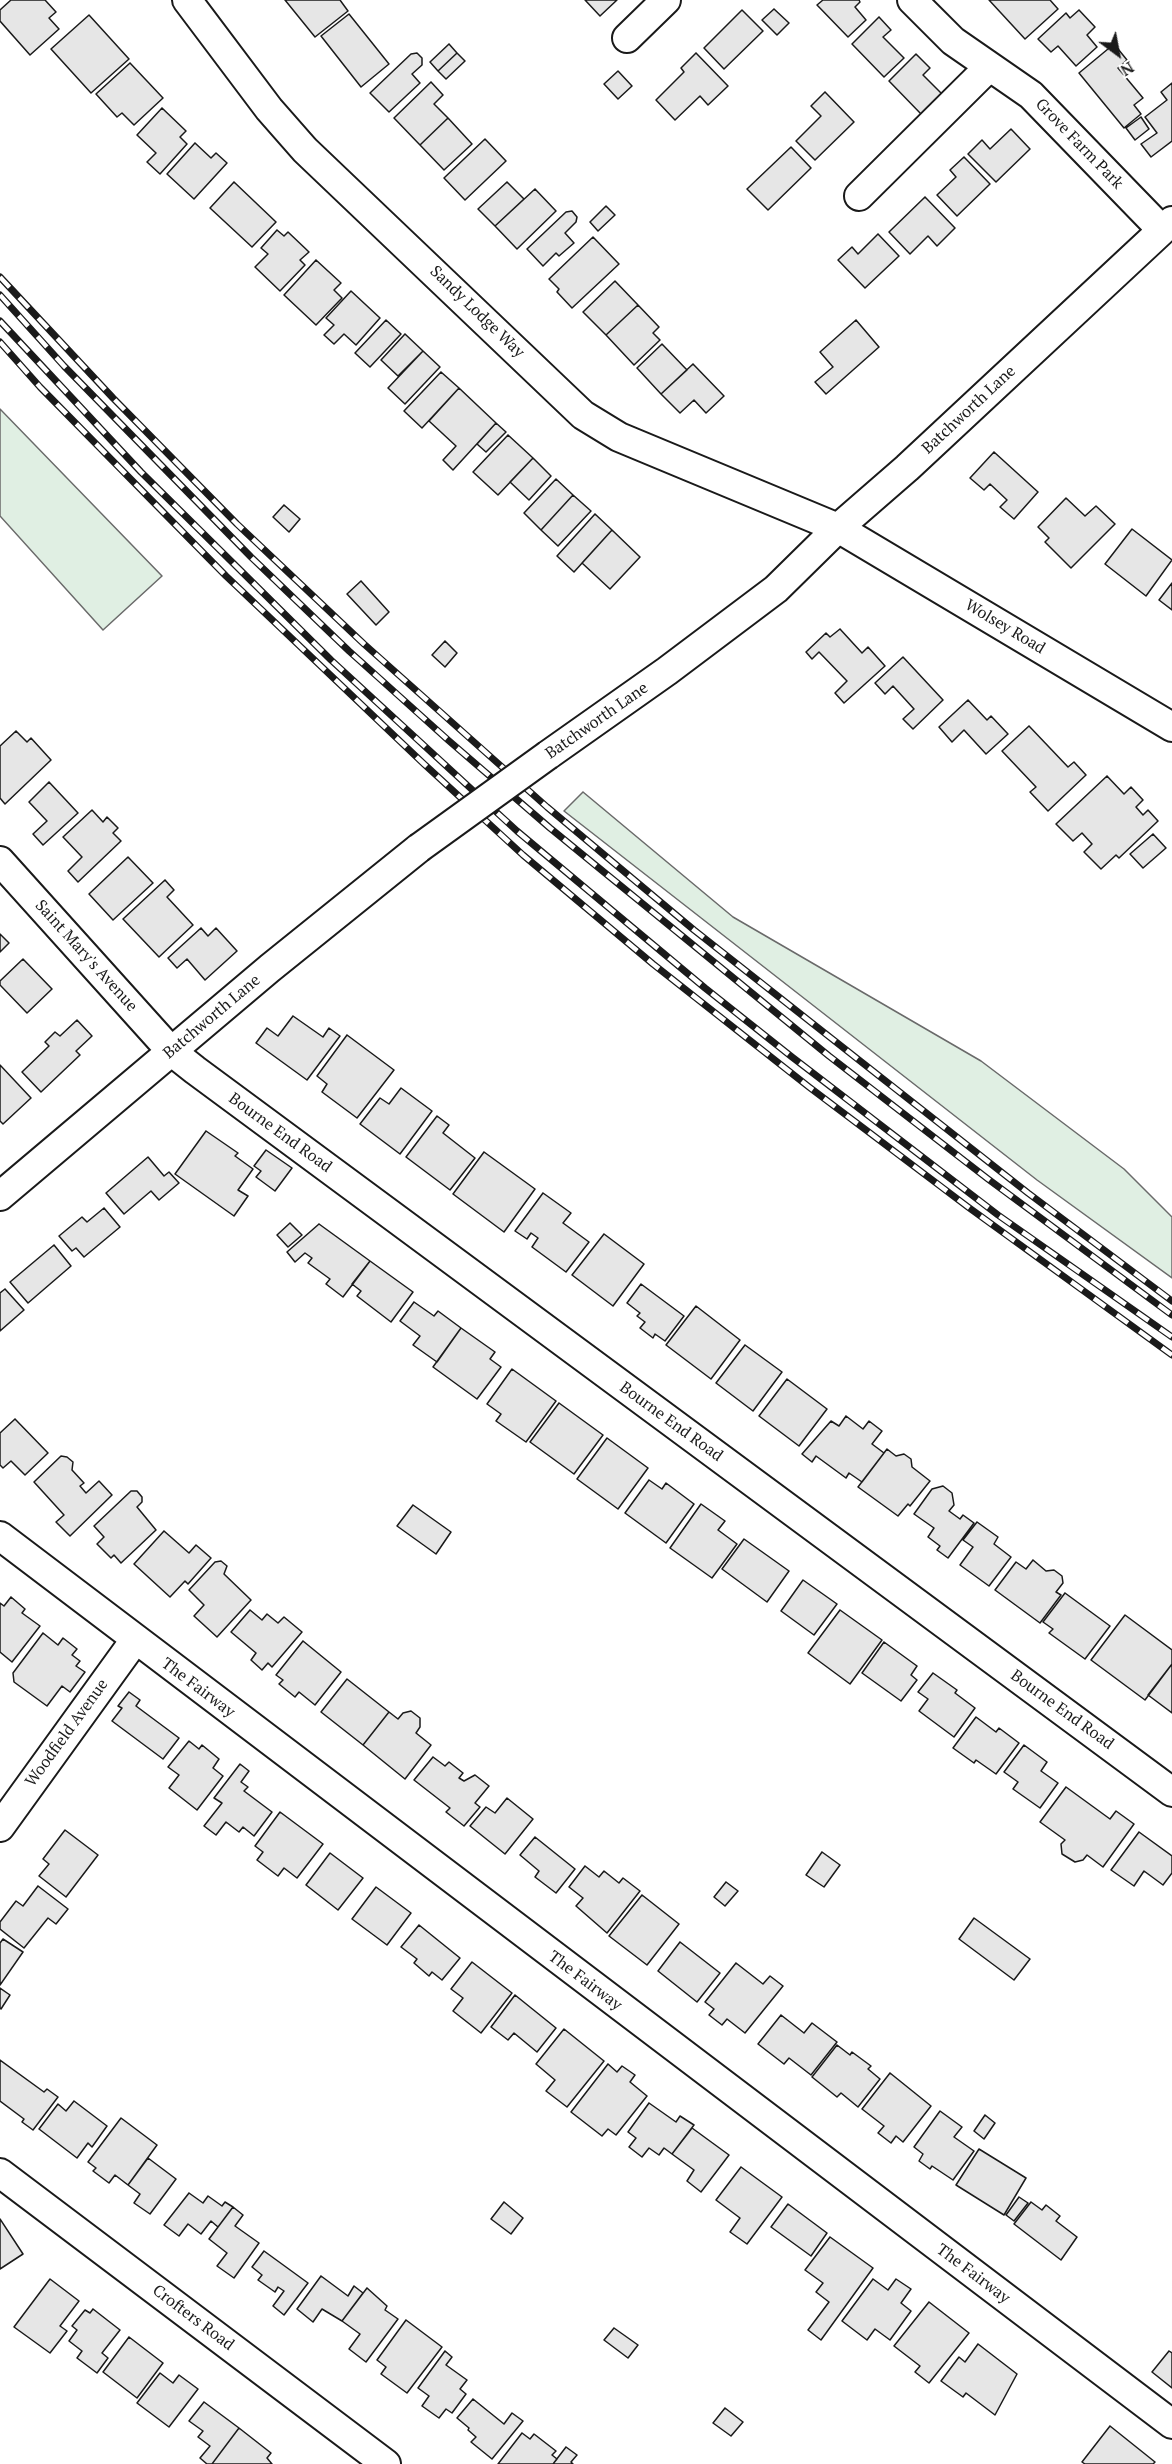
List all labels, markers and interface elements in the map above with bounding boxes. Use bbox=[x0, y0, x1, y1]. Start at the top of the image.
north arrow bbox=[1088, 24, 1148, 84]
text: N bbox=[1117, 57, 1139, 82]
street label: Grove Farm Park bbox=[1031, 95, 1127, 193]
street label: Sandy Lodge Way bbox=[426, 262, 528, 362]
street label: Batchworth Lane bbox=[918, 362, 1020, 458]
street label: Wolsey Road bbox=[962, 596, 1048, 658]
street label: Batchworth Lane bbox=[542, 678, 652, 764]
street label: Saint Mary's Avenue bbox=[31, 896, 141, 1016]
street label: Batchworth Lane bbox=[160, 971, 264, 1063]
street label: Bourne End Road bbox=[225, 1089, 335, 1177]
street label: Bourne End Road bbox=[616, 1378, 726, 1466]
street label: The Fairway bbox=[157, 1654, 239, 1722]
street label: Bourne End Road bbox=[1007, 1666, 1117, 1754]
street label: Woodfield Avenue bbox=[22, 1676, 112, 1790]
street label: The Fairway bbox=[544, 1947, 626, 2015]
street label: The Fairway bbox=[932, 2240, 1014, 2308]
street label: Crofters Road bbox=[148, 2281, 238, 2355]

